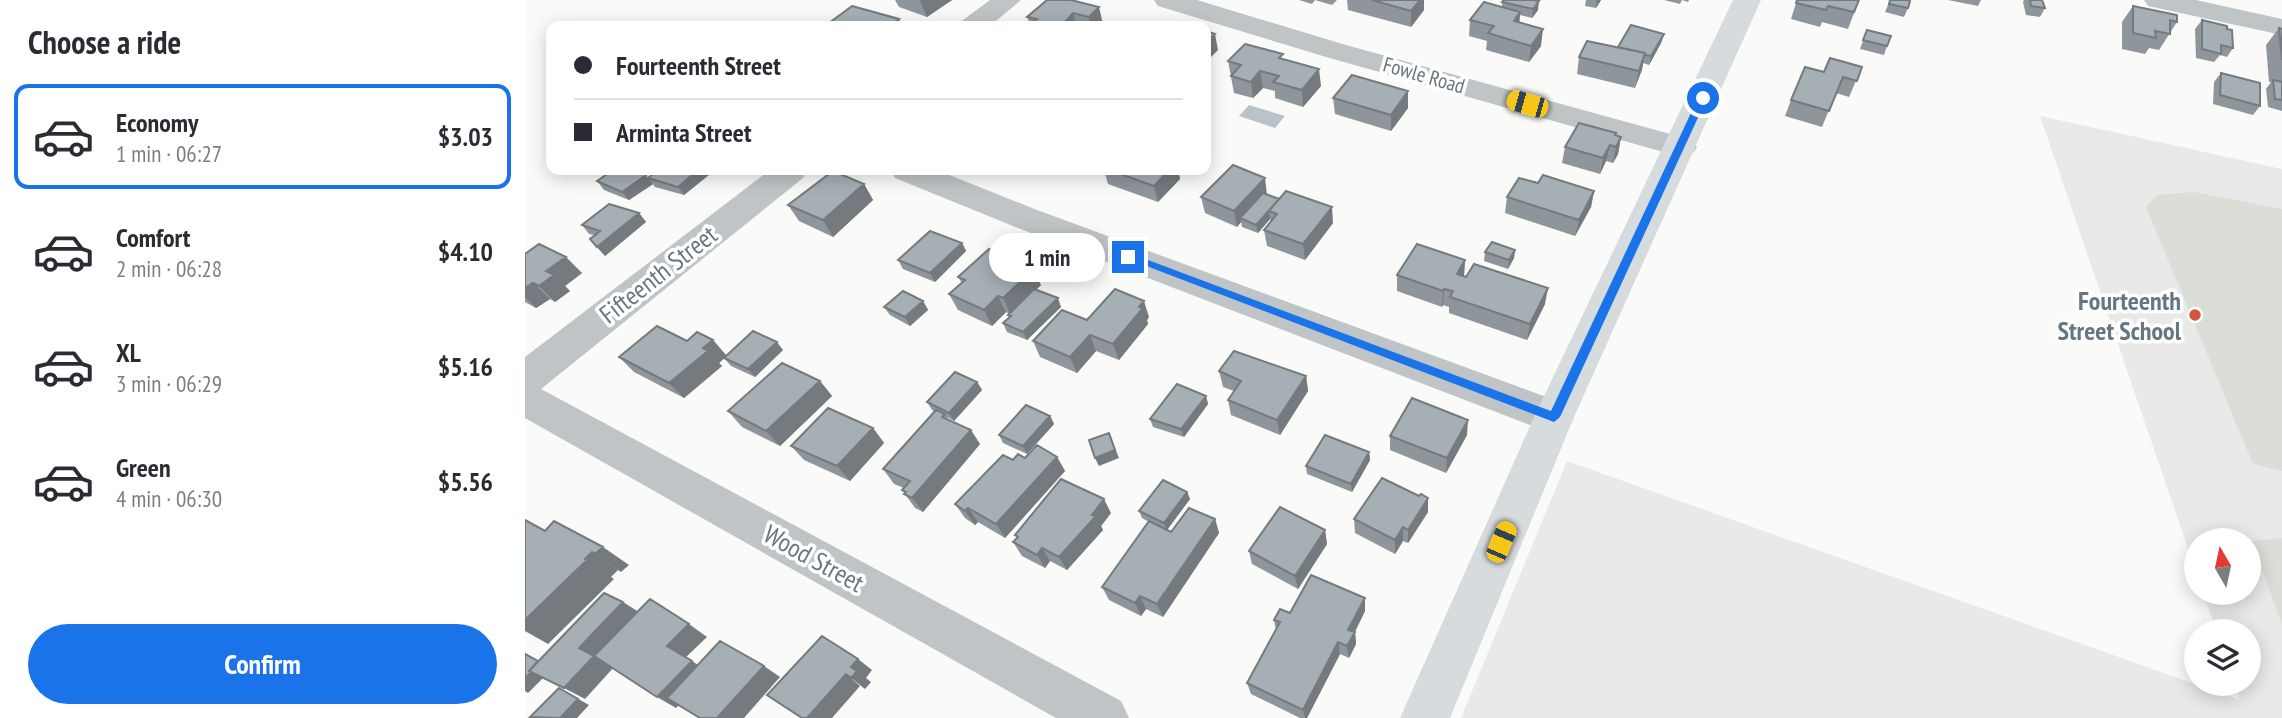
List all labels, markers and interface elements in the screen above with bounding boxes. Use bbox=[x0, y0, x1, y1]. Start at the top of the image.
text: Choose a ride bbox=[28, 21, 181, 63]
text: Fourteenth Street bbox=[616, 49, 781, 82]
street label: Fowle Road bbox=[1380, 50, 1468, 100]
route start bbox=[1687, 82, 1719, 114]
car bbox=[1504, 88, 1551, 120]
icon: car bbox=[32, 105, 95, 168]
text: Economy bbox=[116, 106, 198, 139]
text: Arminta Street bbox=[616, 116, 751, 149]
text: $3.03 bbox=[438, 120, 493, 153]
text: 1 min · 06:27 bbox=[116, 139, 222, 168]
street label: Fifteenth Street bbox=[593, 218, 723, 330]
icon: car bbox=[32, 220, 95, 283]
text: Comfort bbox=[116, 221, 190, 254]
callout: 1 min bbox=[988, 232, 1103, 282]
text: $4.10 bbox=[438, 235, 493, 268]
route end bbox=[1112, 241, 1144, 273]
text: 1 min bbox=[1024, 243, 1070, 272]
text: 2 min · 06:28 bbox=[116, 254, 222, 283]
place label: Fourteenth Street School bbox=[2058, 284, 2182, 347]
marker: Fourteenth Street School bbox=[2187, 307, 2203, 323]
icon: car bbox=[32, 335, 95, 398]
text: XL bbox=[116, 336, 141, 369]
text: $5.16 bbox=[438, 350, 493, 383]
text: 3 min · 06:29 bbox=[116, 369, 222, 398]
icon: car bbox=[32, 450, 95, 513]
text: Green bbox=[116, 451, 171, 484]
text: $5.56 bbox=[438, 465, 493, 498]
text: 4 min · 06:30 bbox=[116, 484, 222, 513]
street label: Wood Street bbox=[758, 517, 870, 599]
car bbox=[1484, 519, 1519, 565]
north arrow bbox=[2184, 528, 2261, 606]
map controls bbox=[2184, 528, 2261, 696]
button: layers bbox=[2184, 619, 2261, 696]
button: Confirm bbox=[28, 624, 497, 704]

